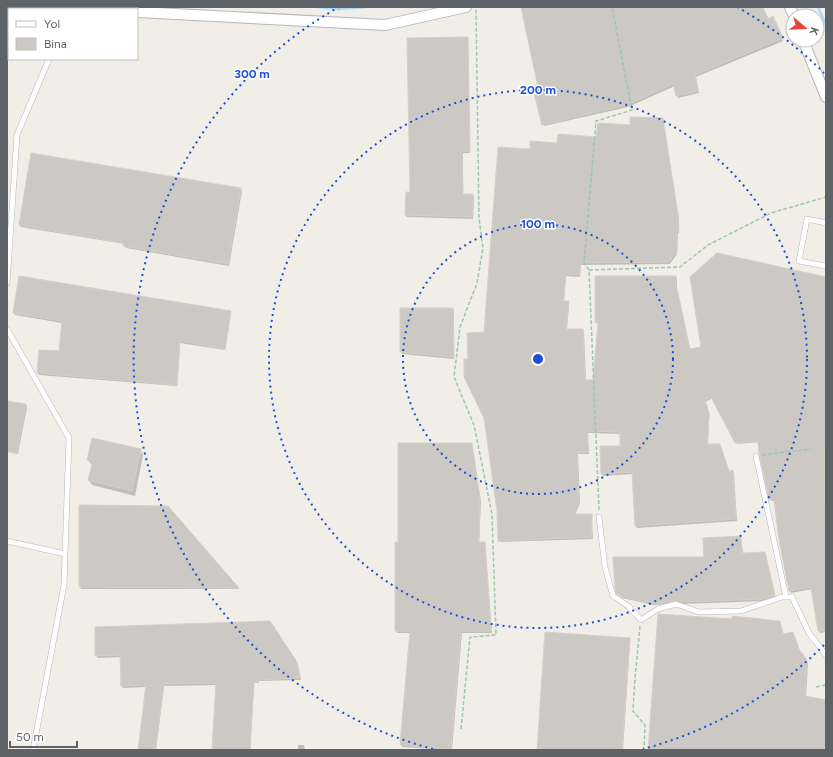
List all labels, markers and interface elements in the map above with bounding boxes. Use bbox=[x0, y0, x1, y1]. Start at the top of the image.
legend bbox=[8, 8, 138, 60]
north arrow bbox=[785, 8, 825, 48]
text: Yol bbox=[44, 17, 60, 31]
text: K bbox=[806, 26, 821, 37]
text: Bina bbox=[44, 37, 67, 51]
text: 300 m bbox=[234, 67, 270, 81]
text: 200 m bbox=[520, 83, 556, 97]
text: 100 m bbox=[521, 217, 555, 231]
centre of rings bbox=[531, 352, 545, 366]
scale bar bbox=[10, 723, 77, 749]
text: 50 m bbox=[16, 730, 44, 744]

